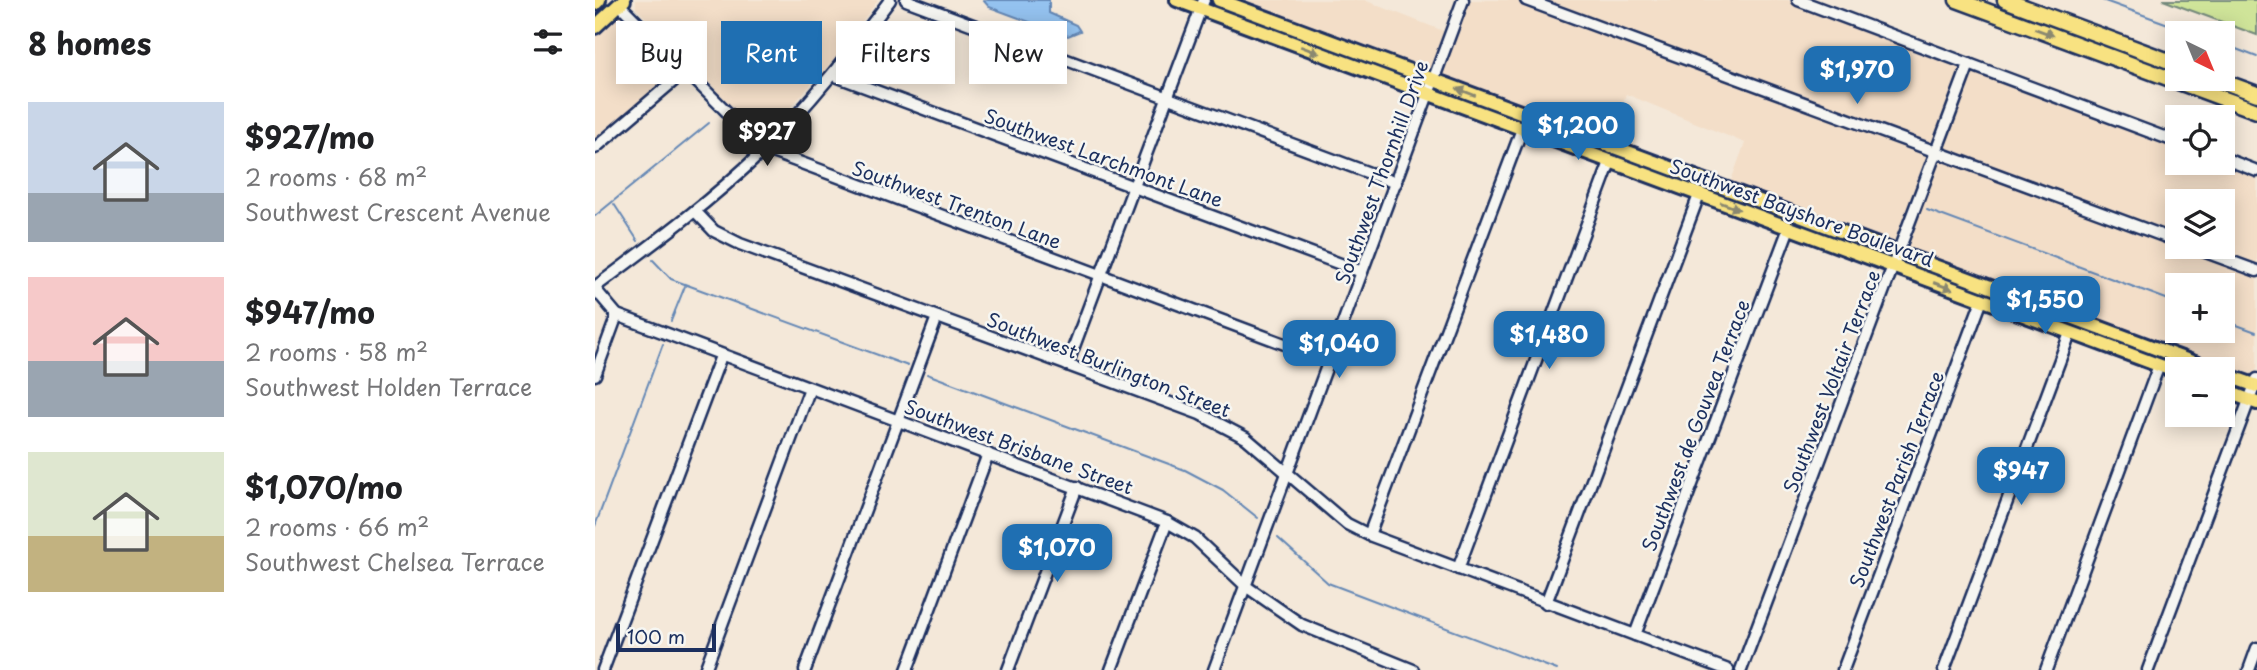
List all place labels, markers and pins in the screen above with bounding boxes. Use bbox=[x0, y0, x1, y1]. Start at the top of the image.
pin: $1,970 bbox=[1800, 46, 1914, 106]
pin: $1,200 bbox=[1521, 102, 1635, 162]
pin: $927 bbox=[726, 108, 808, 168]
pin: $1,550 bbox=[1988, 276, 2102, 336]
pin: $1,480 bbox=[1492, 312, 1606, 371]
pin: $1,040 bbox=[1282, 320, 1396, 380]
pin: $947 bbox=[1980, 448, 2062, 507]
pin: $1,070 bbox=[1000, 524, 1114, 584]

